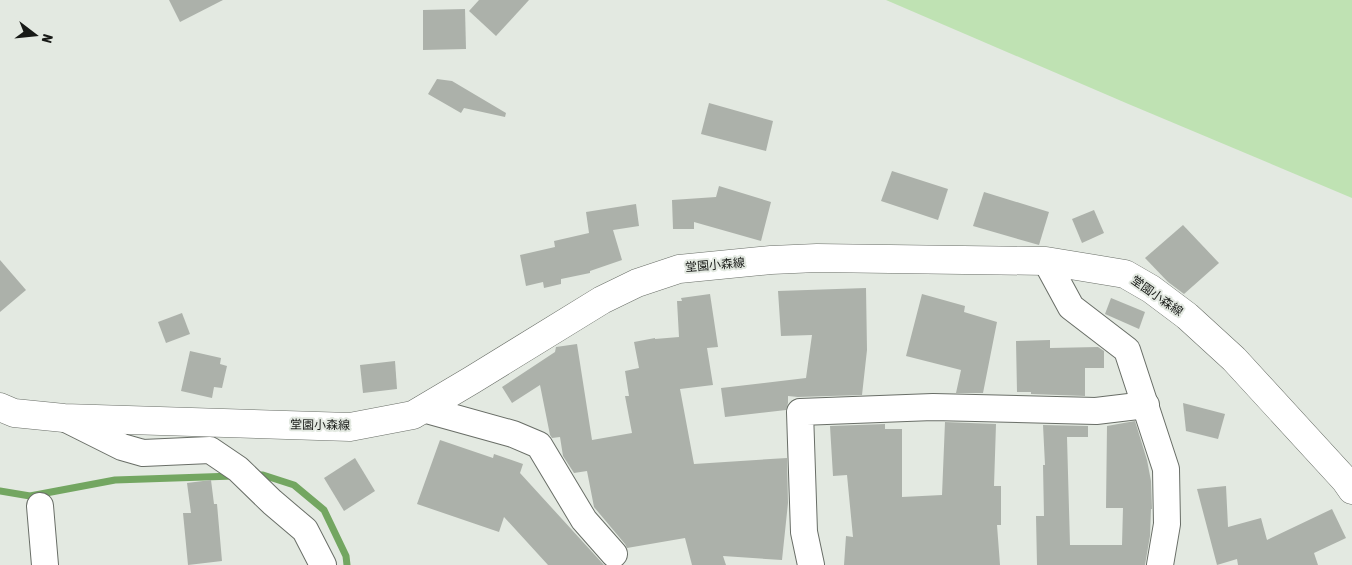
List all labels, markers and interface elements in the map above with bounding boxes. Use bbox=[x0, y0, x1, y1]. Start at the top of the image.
north arrow bbox=[10, 10, 60, 60]
text: N bbox=[39, 32, 56, 45]
street label: 堂園小森線 bbox=[684, 255, 746, 275]
street label: 堂園小森線 bbox=[1128, 273, 1186, 319]
street label: 堂園小森線 bbox=[290, 417, 350, 433]

